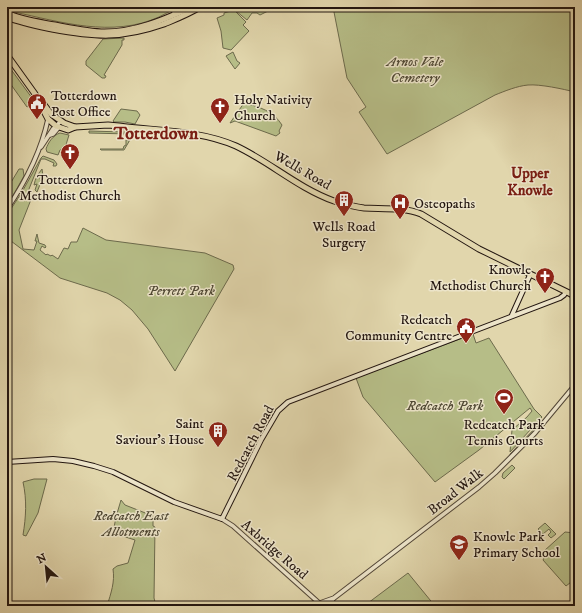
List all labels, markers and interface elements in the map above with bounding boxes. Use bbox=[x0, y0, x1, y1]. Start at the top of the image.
park label: Arnos Vale Cemetery bbox=[385, 53, 445, 87]
place label: Totterdown Post Office bbox=[51, 87, 118, 121]
place label: Holy Nativity Church bbox=[234, 91, 312, 125]
public building icon: Totterdown Post Office bbox=[26, 92, 48, 120]
church icon: Holy Nativity Church bbox=[209, 96, 231, 124]
district label: Totterdown bbox=[113, 123, 199, 145]
church icon: Totterdown Methodist Church bbox=[59, 142, 81, 170]
street label: Wells Road bbox=[270, 147, 334, 194]
district label: Upper Knowle bbox=[507, 164, 554, 200]
place label: Totterdown Methodist Church bbox=[19, 171, 121, 205]
building icon: Wells Road Surgery bbox=[333, 189, 355, 217]
hospital icon: Osteopaths bbox=[389, 192, 411, 220]
place label: Osteopaths bbox=[414, 195, 475, 213]
place label: Wells Road Surgery bbox=[311, 218, 376, 252]
place label: Knowle Methodist Church bbox=[429, 261, 532, 295]
church icon: Knowle Methodist Church bbox=[534, 266, 556, 294]
park label: Perrett Park bbox=[147, 282, 215, 300]
place label: Redcatch Community Centre bbox=[345, 311, 453, 345]
public building icon: Redcatch Community Centre bbox=[455, 316, 477, 344]
sports icon: Redcatch Park Tennis Courts bbox=[493, 387, 515, 415]
park label: Redcatch Park bbox=[406, 397, 483, 415]
street label: Redcatch Road bbox=[223, 402, 279, 485]
place label: Saint Saviour's House bbox=[116, 415, 205, 449]
place label: Redcatch Park Tennis Courts bbox=[463, 416, 545, 450]
building icon: Saint Saviour's House bbox=[207, 420, 229, 448]
street label: Broad Walk bbox=[424, 464, 487, 519]
park label: Redcatch East Allotments bbox=[92, 507, 170, 541]
street label: Axbridge Road bbox=[237, 516, 311, 584]
place label: Knowle Park Primary School bbox=[473, 528, 560, 562]
school or university icon: Knowle Park Primary School bbox=[448, 533, 470, 561]
north arrow bbox=[26, 547, 66, 587]
text: N bbox=[35, 551, 49, 567]

